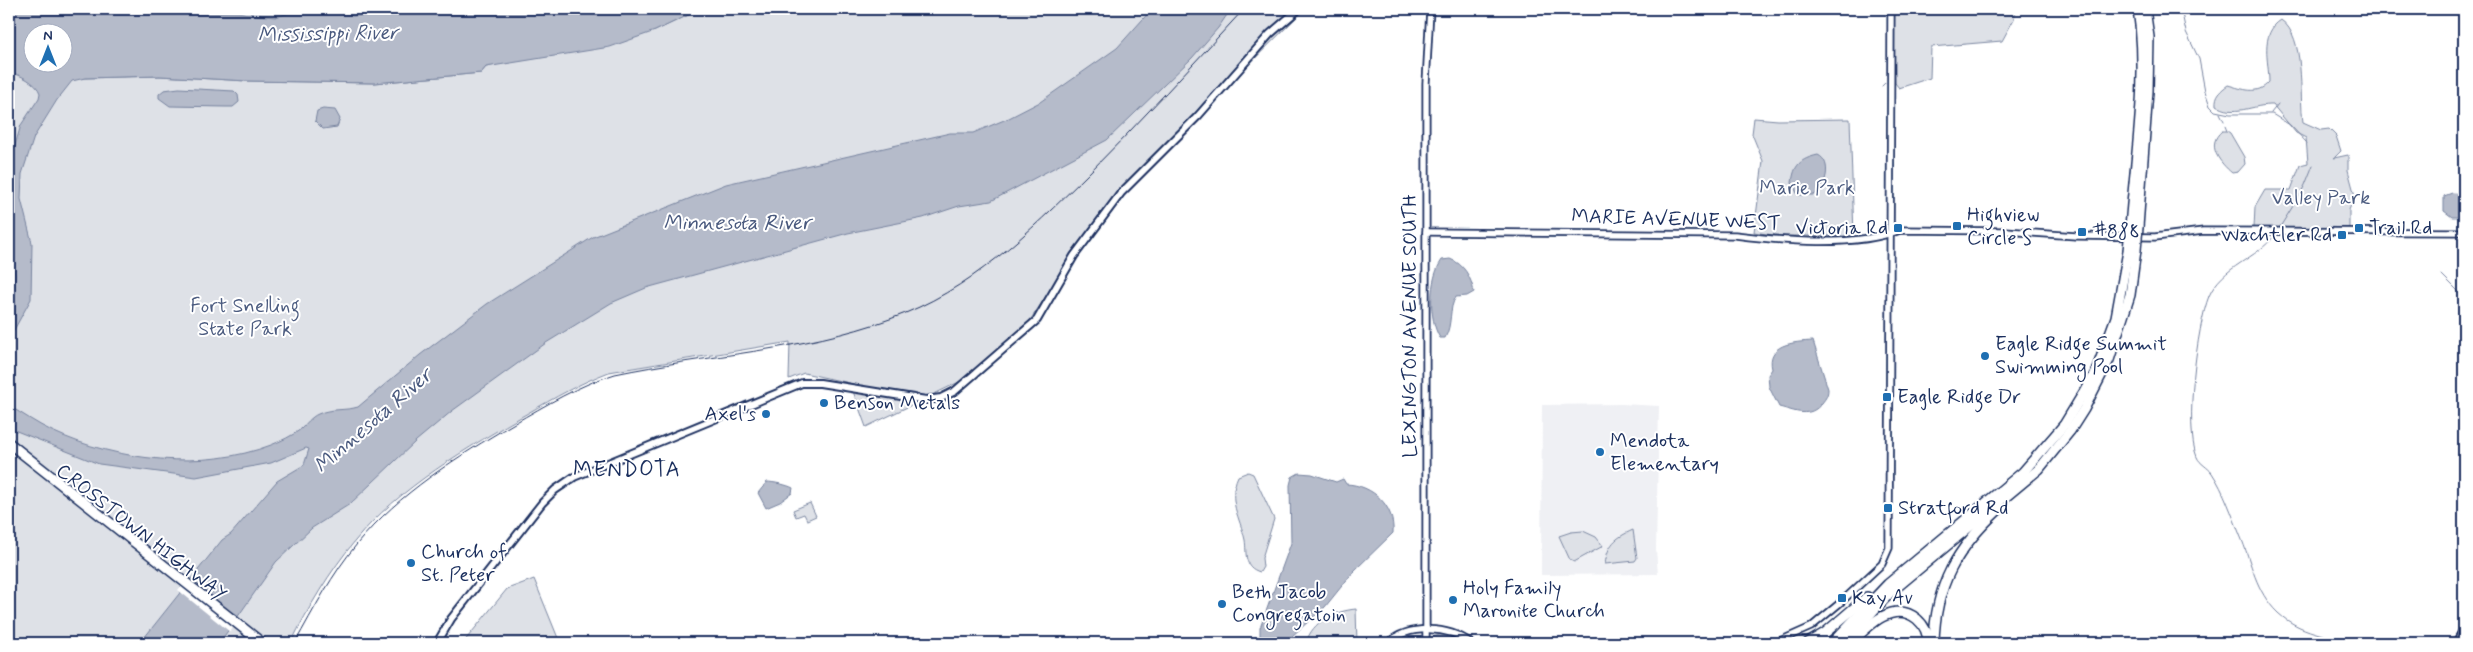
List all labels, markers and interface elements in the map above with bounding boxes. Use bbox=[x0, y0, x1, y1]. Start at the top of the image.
water label: Mississippi River bbox=[257, 19, 401, 49]
north arrow bbox=[22, 22, 72, 72]
text: N bbox=[43, 27, 53, 45]
park label: Marie Park bbox=[1759, 175, 1855, 202]
park label: Valley Park bbox=[2272, 185, 2370, 212]
street label: LEXINGTON AVENUE SOUTH bbox=[1397, 194, 1424, 458]
place label: Highview Circle S bbox=[1967, 202, 2039, 252]
street label: MARIE AVENUE WEST bbox=[1571, 203, 1781, 237]
water label: Minnesota River bbox=[663, 209, 814, 237]
place label: Victoria Rd bbox=[1795, 215, 1888, 242]
place label: Trail Rd bbox=[2369, 215, 2432, 242]
place label: #888 bbox=[2092, 219, 2140, 246]
marker: Highview Circle S bbox=[1951, 220, 1963, 232]
marker: Victoria Rd bbox=[1892, 222, 1904, 234]
place label: Wachtler Rd bbox=[2221, 222, 2332, 249]
marker: Trail Rd bbox=[2353, 222, 2365, 234]
marker: #888 bbox=[2076, 226, 2088, 238]
marker: Wachtler Rd bbox=[2336, 229, 2348, 241]
park label: Fort Snelling State Park bbox=[190, 293, 300, 343]
place label: Eagle Ridge Summit Swimming Pool bbox=[1995, 331, 2167, 382]
marker: Eagle Ridge Summit Swimming Pool bbox=[1979, 350, 1991, 362]
water label: Minnesota River bbox=[308, 360, 440, 480]
place label: Eagle Ridge Dr bbox=[1897, 384, 2021, 413]
place label: Benson Metals bbox=[834, 390, 960, 417]
marker: Eagle Ridge Dr bbox=[1881, 391, 1893, 403]
marker: Benson Metals bbox=[818, 397, 830, 409]
place label: Axel's bbox=[704, 401, 756, 428]
marker: Axel's bbox=[760, 408, 772, 420]
place label: Mendota Elementary bbox=[1610, 428, 1719, 478]
marker: Mendota Elementary bbox=[1594, 446, 1606, 458]
district label: MENDOTA bbox=[573, 456, 681, 484]
street label: CROSSTOWN HIGHWAY bbox=[50, 458, 232, 608]
place label: Stratford Rd bbox=[1898, 495, 2008, 524]
marker: Stratford Rd bbox=[1882, 502, 1894, 514]
place label: Church of St. Peter bbox=[421, 539, 507, 589]
marker: Church of St. Peter bbox=[405, 557, 417, 569]
place label: Holy Family Maronite Church bbox=[1463, 575, 1605, 625]
place label: Beth Jacob Congregatoin bbox=[1232, 579, 1346, 631]
place label: Kay Av bbox=[1852, 585, 1913, 612]
marker: Kay Av bbox=[1836, 592, 1848, 604]
marker: Holy Family Maronite Church bbox=[1447, 594, 1459, 606]
marker: Beth Jacob Congregatoin bbox=[1216, 598, 1228, 610]

